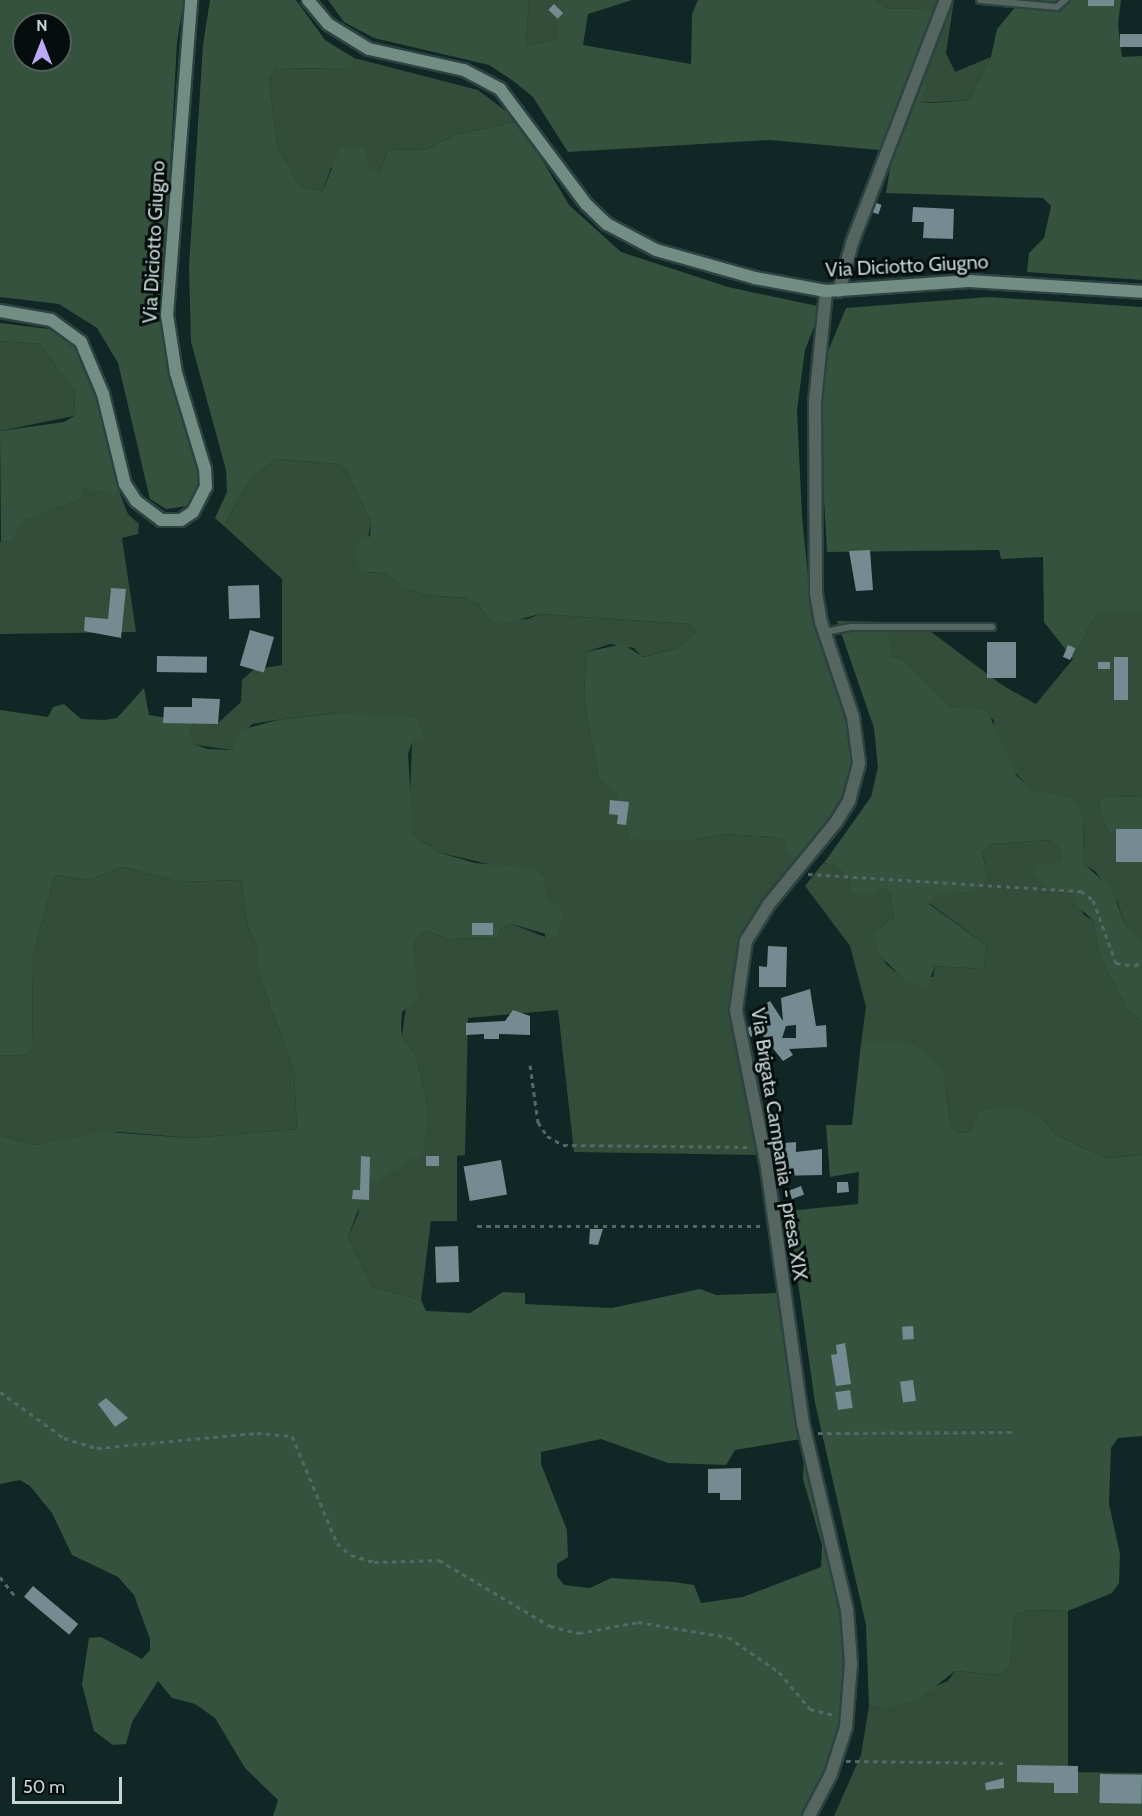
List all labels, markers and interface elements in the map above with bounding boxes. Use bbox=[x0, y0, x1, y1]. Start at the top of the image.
north arrow bbox=[12, 12, 72, 72]
text: N bbox=[36, 16, 48, 35]
street label: Via Diciotto Giugno bbox=[138, 160, 170, 324]
street label: Via Diciotto Giugno bbox=[825, 250, 989, 282]
street label: Via Brigata Campania - presa XIX bbox=[746, 1006, 812, 1282]
scale bar bbox=[15, 1765, 124, 1803]
text: 50 m bbox=[23, 1776, 65, 1798]

